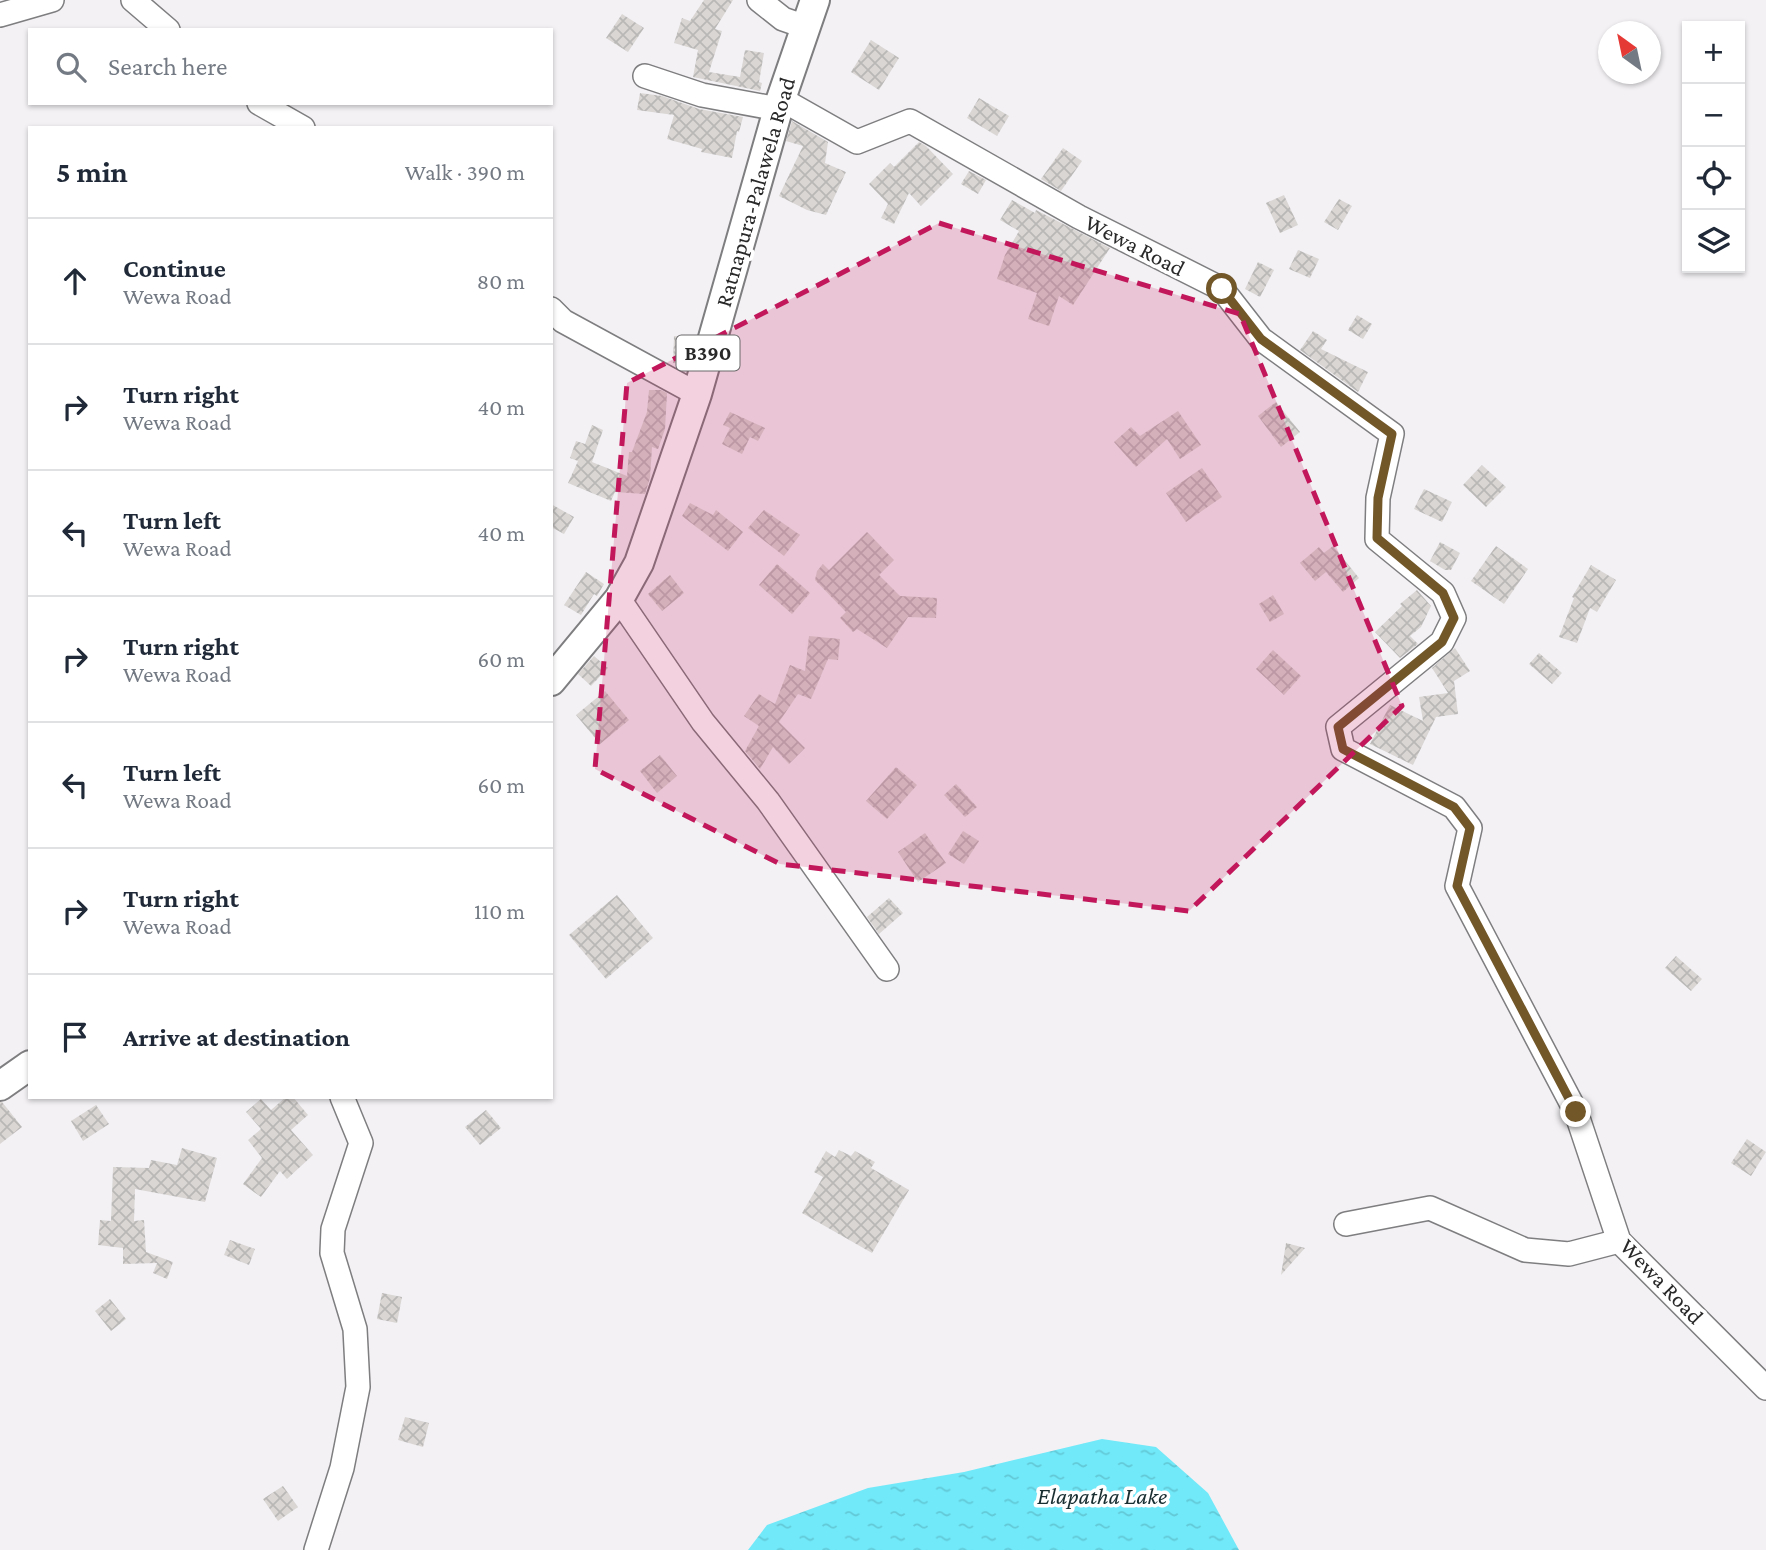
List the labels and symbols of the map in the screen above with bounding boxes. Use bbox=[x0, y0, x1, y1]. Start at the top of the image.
north arrow bbox=[1598, 21, 1661, 84]
street label: Ratnapura-Palawela Road bbox=[710, 74, 800, 310]
street label: Wewa Road bbox=[1081, 209, 1189, 281]
route start bbox=[1206, 273, 1237, 304]
road number: B390 bbox=[676, 336, 740, 370]
route end bbox=[1560, 1096, 1591, 1127]
street label: Wewa Road bbox=[1615, 1233, 1709, 1329]
water label: Elapatha Lake bbox=[1037, 1482, 1167, 1509]

